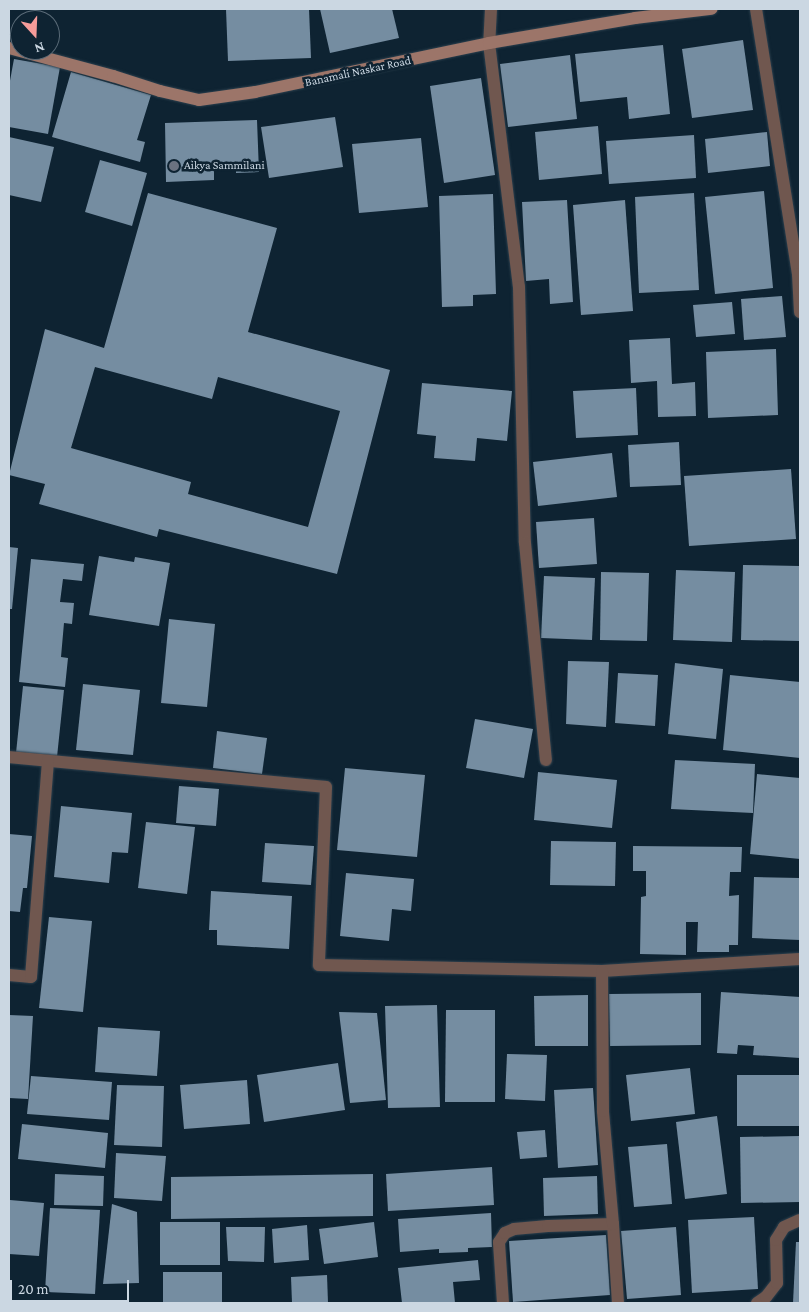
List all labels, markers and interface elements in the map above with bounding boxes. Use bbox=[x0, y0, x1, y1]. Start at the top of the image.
north arrow bbox=[10, 10, 60, 60]
text: N bbox=[33, 39, 47, 57]
street label: Banamali Naskar Road bbox=[304, 54, 412, 90]
place label: Aikya Sammilani bbox=[184, 159, 265, 173]
marker: Aikya Sammilani bbox=[168, 160, 180, 172]
scale bar bbox=[12, 1270, 131, 1302]
text: 20 m bbox=[18, 1281, 49, 1297]

